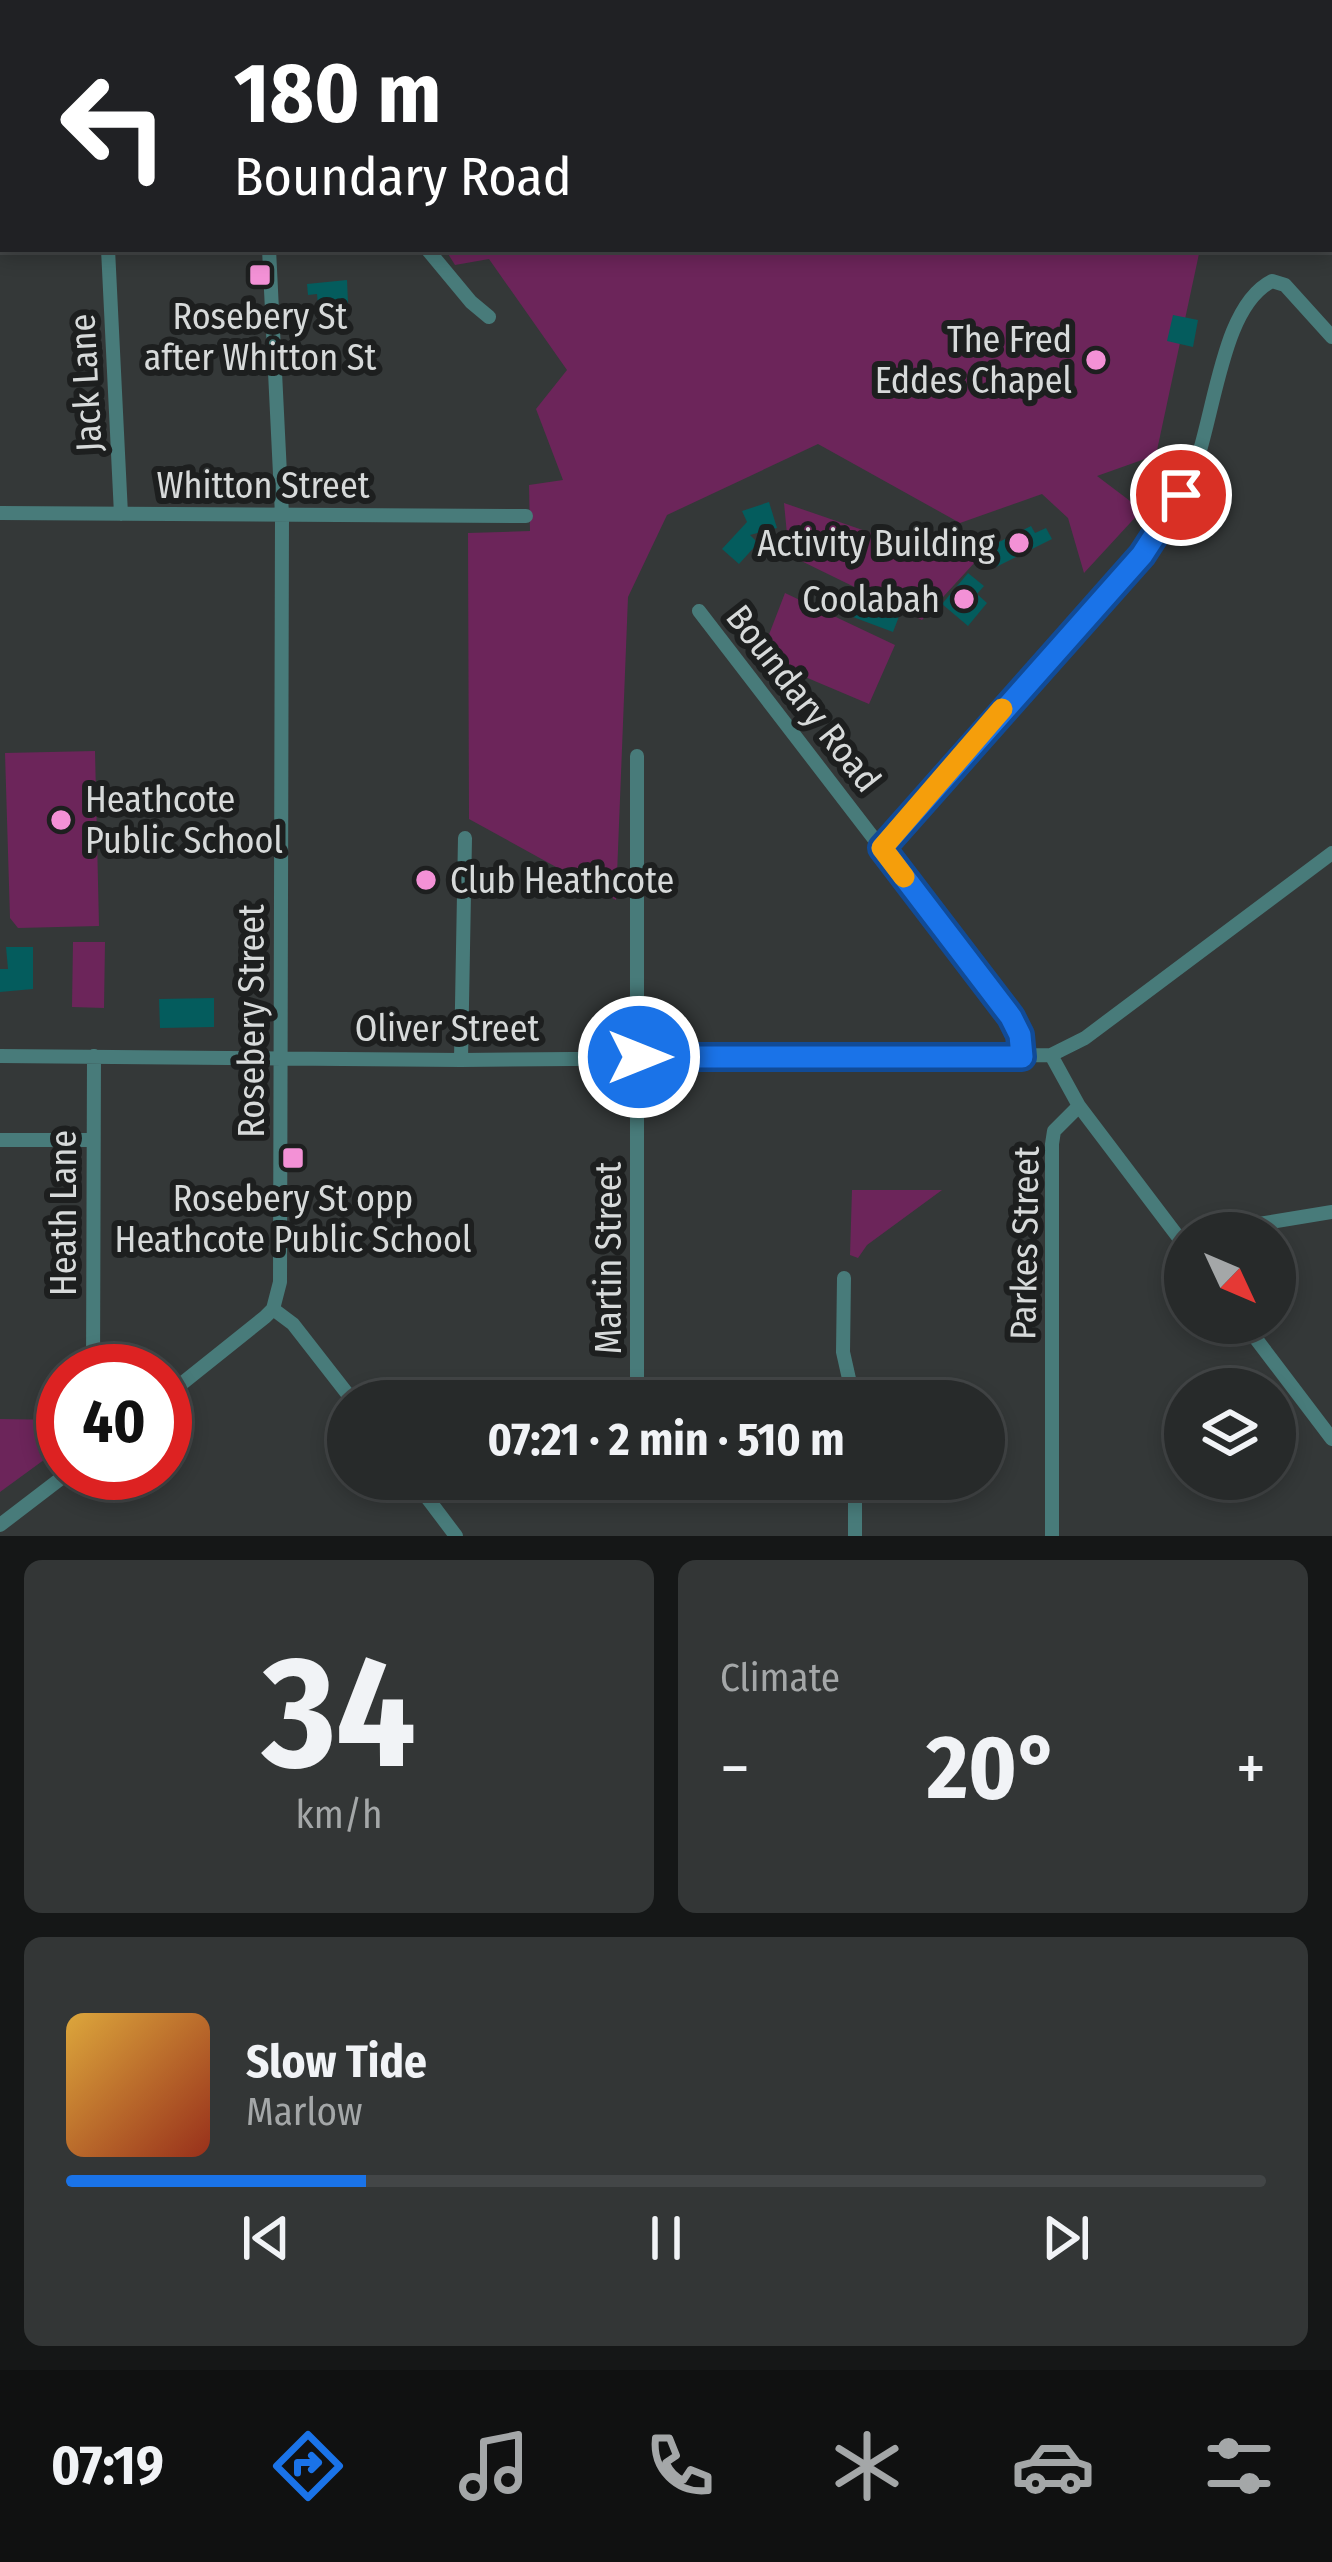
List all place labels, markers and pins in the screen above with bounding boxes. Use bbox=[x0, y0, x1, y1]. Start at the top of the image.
marker: Rosebery St after Whitton St bbox=[247, 262, 273, 288]
place label: Rosebery St after Whitton St bbox=[144, 295, 377, 380]
place label: The Fred Eddes Chapel bbox=[875, 318, 1072, 403]
marker: The Fred Eddes Chapel bbox=[1083, 347, 1109, 373]
pin bbox=[1130, 444, 1232, 546]
place label: Activity Building bbox=[757, 522, 995, 566]
marker: Activity Building bbox=[1006, 530, 1032, 556]
place label: Coolabah bbox=[802, 578, 940, 622]
marker: Coolabah bbox=[951, 586, 977, 612]
place label: Heathcote Public School bbox=[85, 778, 283, 863]
marker: Heathcote Public School bbox=[48, 807, 74, 833]
place label: Club Heathcote bbox=[450, 859, 674, 903]
marker: Club Heathcote bbox=[413, 867, 439, 893]
marker: Rosebery St opp Heathcote Public School bbox=[280, 1145, 306, 1171]
place label: Rosebery St opp Heathcote Public School bbox=[115, 1177, 471, 1262]

